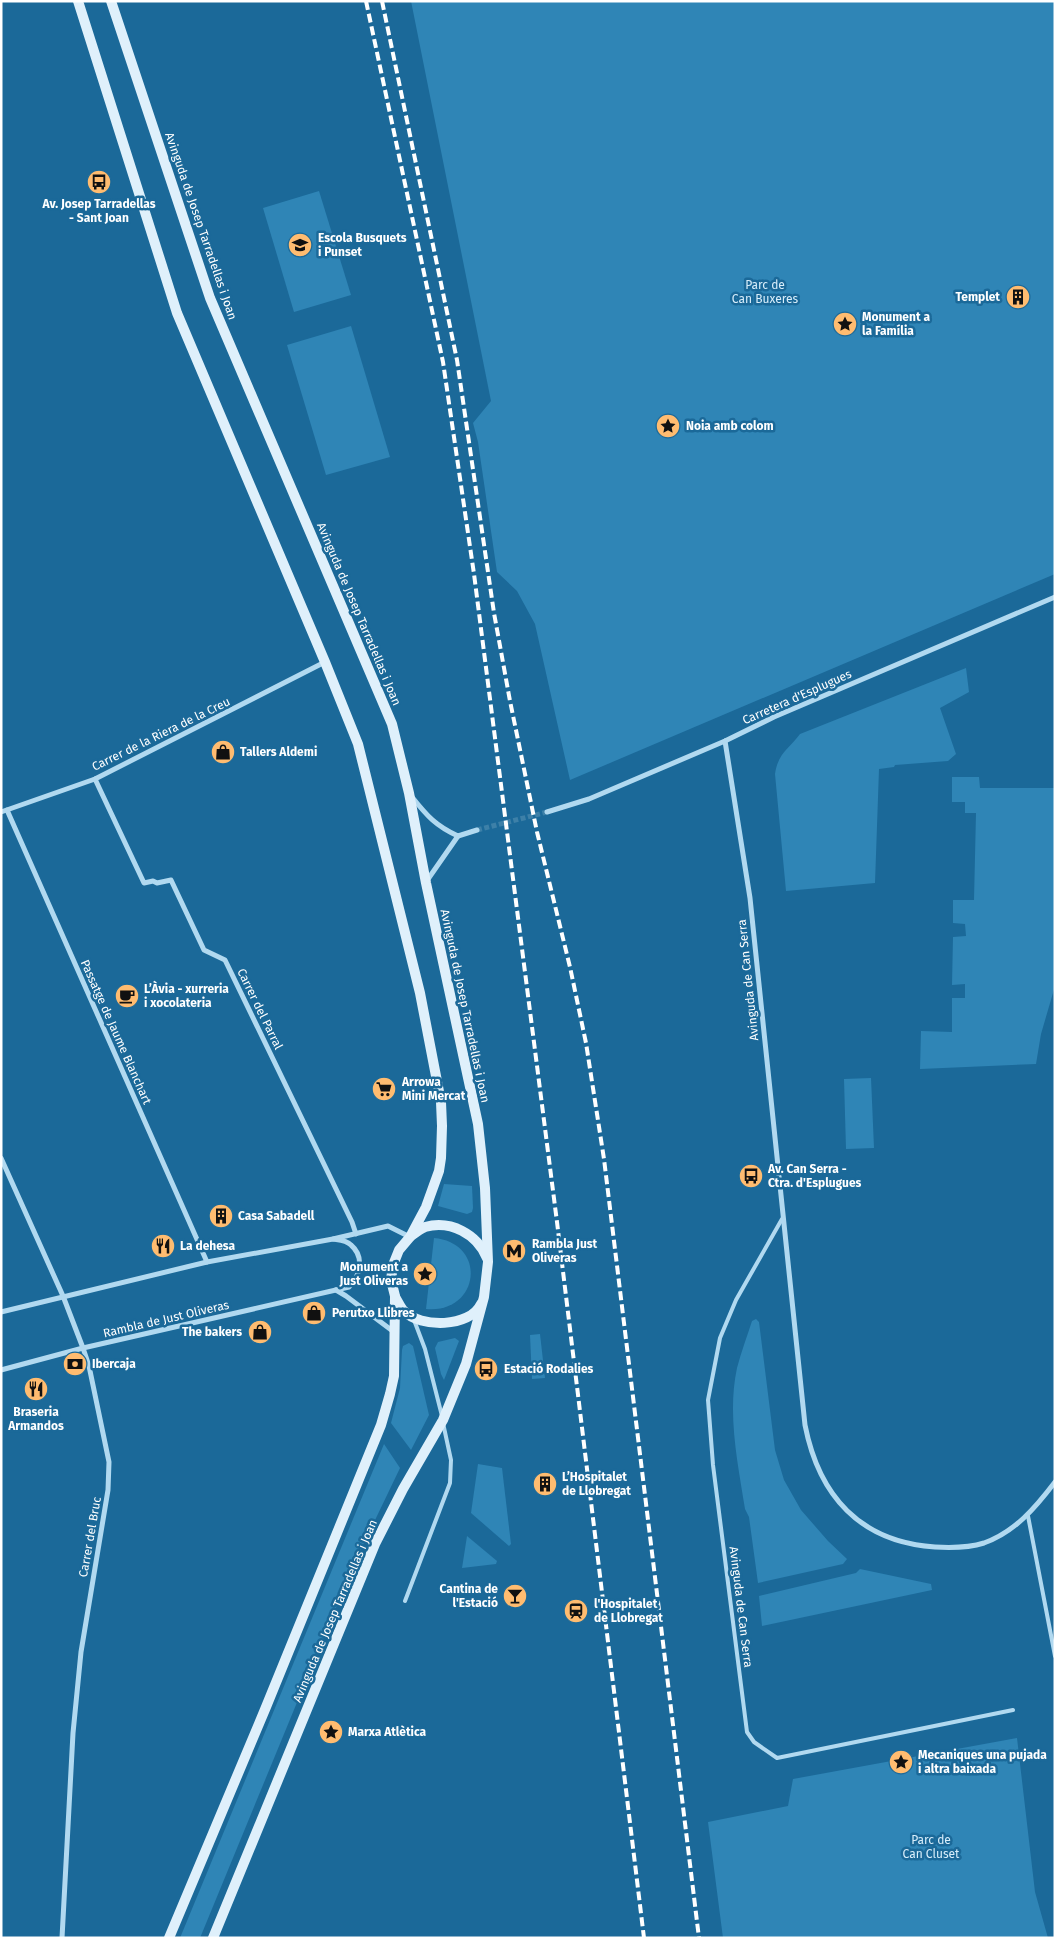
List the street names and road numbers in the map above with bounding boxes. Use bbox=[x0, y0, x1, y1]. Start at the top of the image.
street label: Avinguda de Josep Tarradellas i Joan bbox=[162, 130, 240, 322]
street label: Avinguda de Josep Tarradellas i Joan bbox=[314, 520, 404, 708]
street label: Carretera d'Esplugues bbox=[740, 666, 854, 727]
street label: Carrer de la Riera de la Creu bbox=[90, 694, 232, 774]
street label: Avinguda de Josep Tarradellas i Joan bbox=[438, 908, 492, 1104]
street label: Avinguda de Can Serra bbox=[735, 919, 761, 1041]
street label: Passatge de Jaume Blanchart bbox=[78, 958, 155, 1107]
street label: Carrer del Parral bbox=[234, 966, 286, 1052]
street label: Rambla de Just Oliveras bbox=[102, 1298, 231, 1340]
street label: Carrer del Bruc bbox=[76, 1495, 104, 1578]
street label: Avinguda de Josep Tarradellas i Joan bbox=[290, 1517, 380, 1705]
street label: Avinguda de Can Serra bbox=[727, 1546, 755, 1668]

